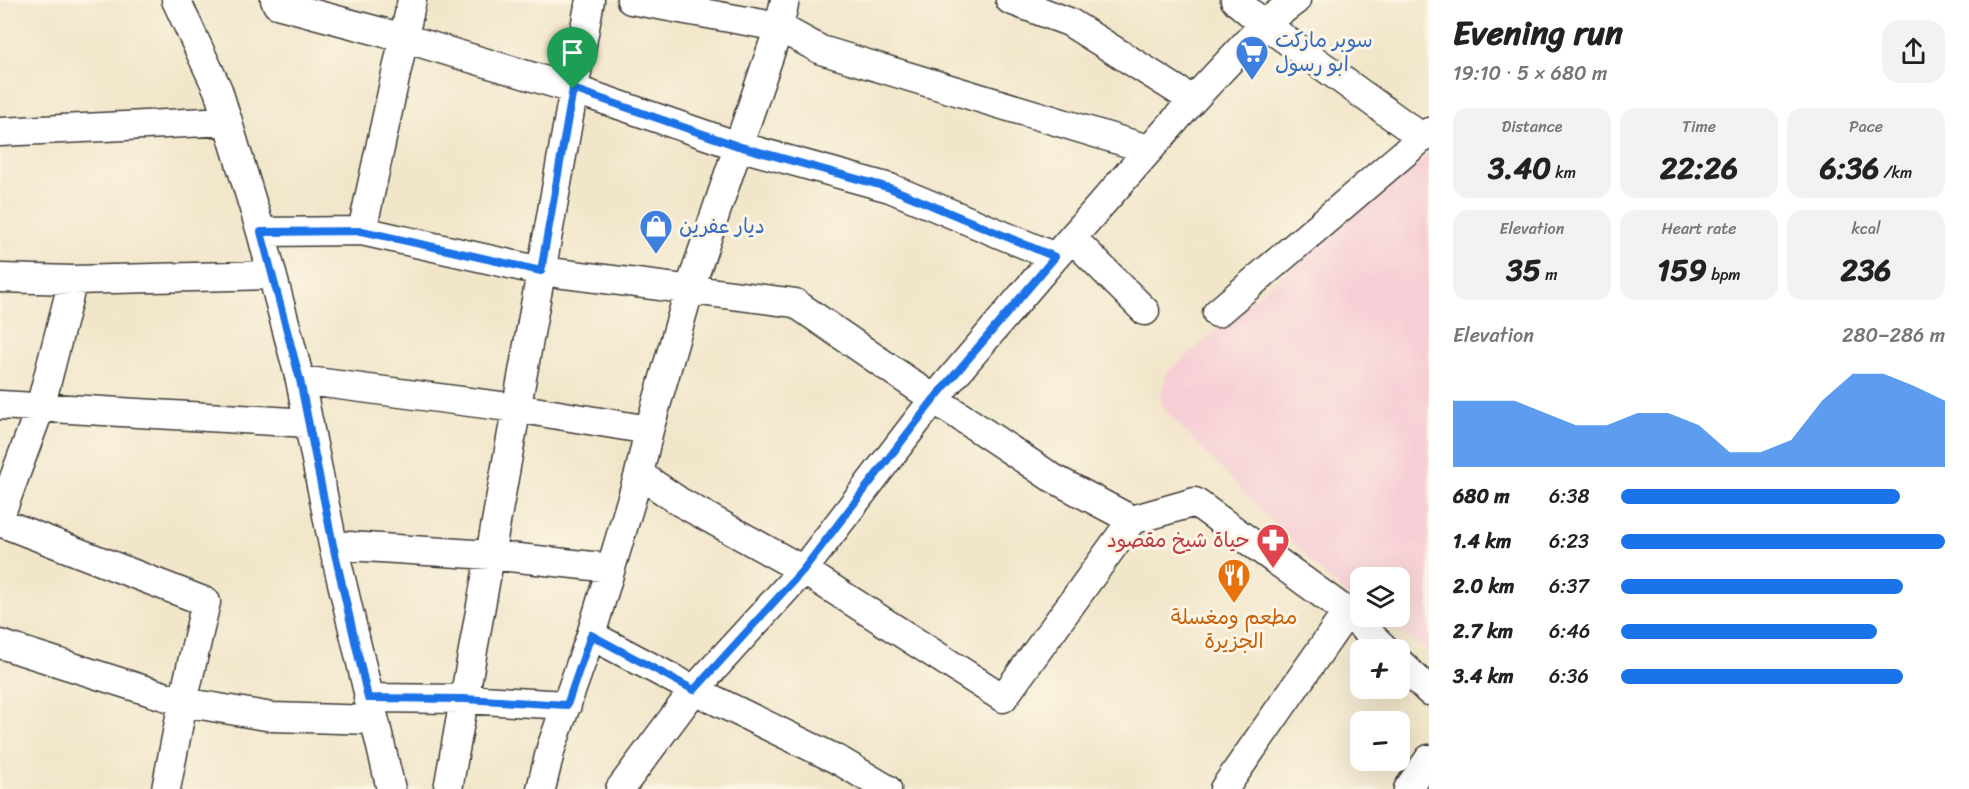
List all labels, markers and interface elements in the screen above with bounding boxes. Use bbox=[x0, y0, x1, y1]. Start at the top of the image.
text: Evening run bbox=[1453, 4, 1623, 62]
button: share bbox=[1882, 20, 1945, 83]
place label: سوبر ماركت ابو رسول bbox=[1275, 21, 1373, 83]
pin bbox=[547, 27, 598, 89]
supermarket icon: سوبر ماركت ابو رسول bbox=[1234, 34, 1270, 81]
icon: arrive bbox=[556, 36, 589, 69]
text: 19:10 · 5 × 680 m bbox=[1453, 56, 1607, 91]
text: Distance bbox=[1502, 112, 1562, 141]
text: Time bbox=[1682, 112, 1716, 141]
text: Pace bbox=[1849, 112, 1883, 141]
text: 3.40 bbox=[1488, 141, 1551, 195]
text: 22:26 bbox=[1660, 141, 1738, 195]
text: 6:36 bbox=[1820, 141, 1879, 195]
text: km bbox=[1551, 158, 1576, 187]
text: /km bbox=[1879, 158, 1912, 187]
place label: ديار عفرين bbox=[679, 207, 765, 245]
shop icon: ديار عفرين bbox=[638, 208, 674, 255]
text: Elevation bbox=[1500, 214, 1564, 243]
text: Heart rate bbox=[1661, 214, 1737, 243]
text: kcal bbox=[1851, 214, 1881, 243]
text: 35 bbox=[1506, 243, 1541, 297]
text: 159 bbox=[1657, 243, 1707, 297]
text: 236 bbox=[1841, 243, 1891, 297]
text: m bbox=[1541, 260, 1558, 289]
text: bpm bbox=[1707, 260, 1741, 289]
text: Elevation bbox=[1453, 318, 1534, 353]
text: 280–286 m bbox=[1842, 318, 1945, 353]
text: 680 m bbox=[1453, 479, 1510, 514]
text: 6:38 bbox=[1549, 479, 1589, 514]
place label: حياة شيخ مقصود bbox=[1107, 521, 1250, 559]
pharmacy icon: حياة شيخ مقصود bbox=[1255, 522, 1291, 569]
text: 1.4 km bbox=[1453, 524, 1511, 559]
text: 6:23 bbox=[1549, 524, 1589, 559]
restaurant icon: مطعم ومغسلة الجزيرة bbox=[1216, 557, 1252, 604]
map controls bbox=[1350, 567, 1410, 771]
button: layers bbox=[1350, 567, 1410, 627]
text: 2.0 km bbox=[1453, 569, 1514, 604]
text: 6:37 bbox=[1549, 569, 1589, 604]
place label: مطعم ومغسلة الجزيرة bbox=[1171, 598, 1297, 660]
text: 2.7 km bbox=[1453, 614, 1513, 649]
text: 6:46 bbox=[1549, 614, 1590, 649]
button: + bbox=[1350, 639, 1410, 699]
text: 3.4 km bbox=[1453, 659, 1514, 694]
text: 6:36 bbox=[1549, 659, 1589, 694]
button: − bbox=[1350, 711, 1410, 771]

